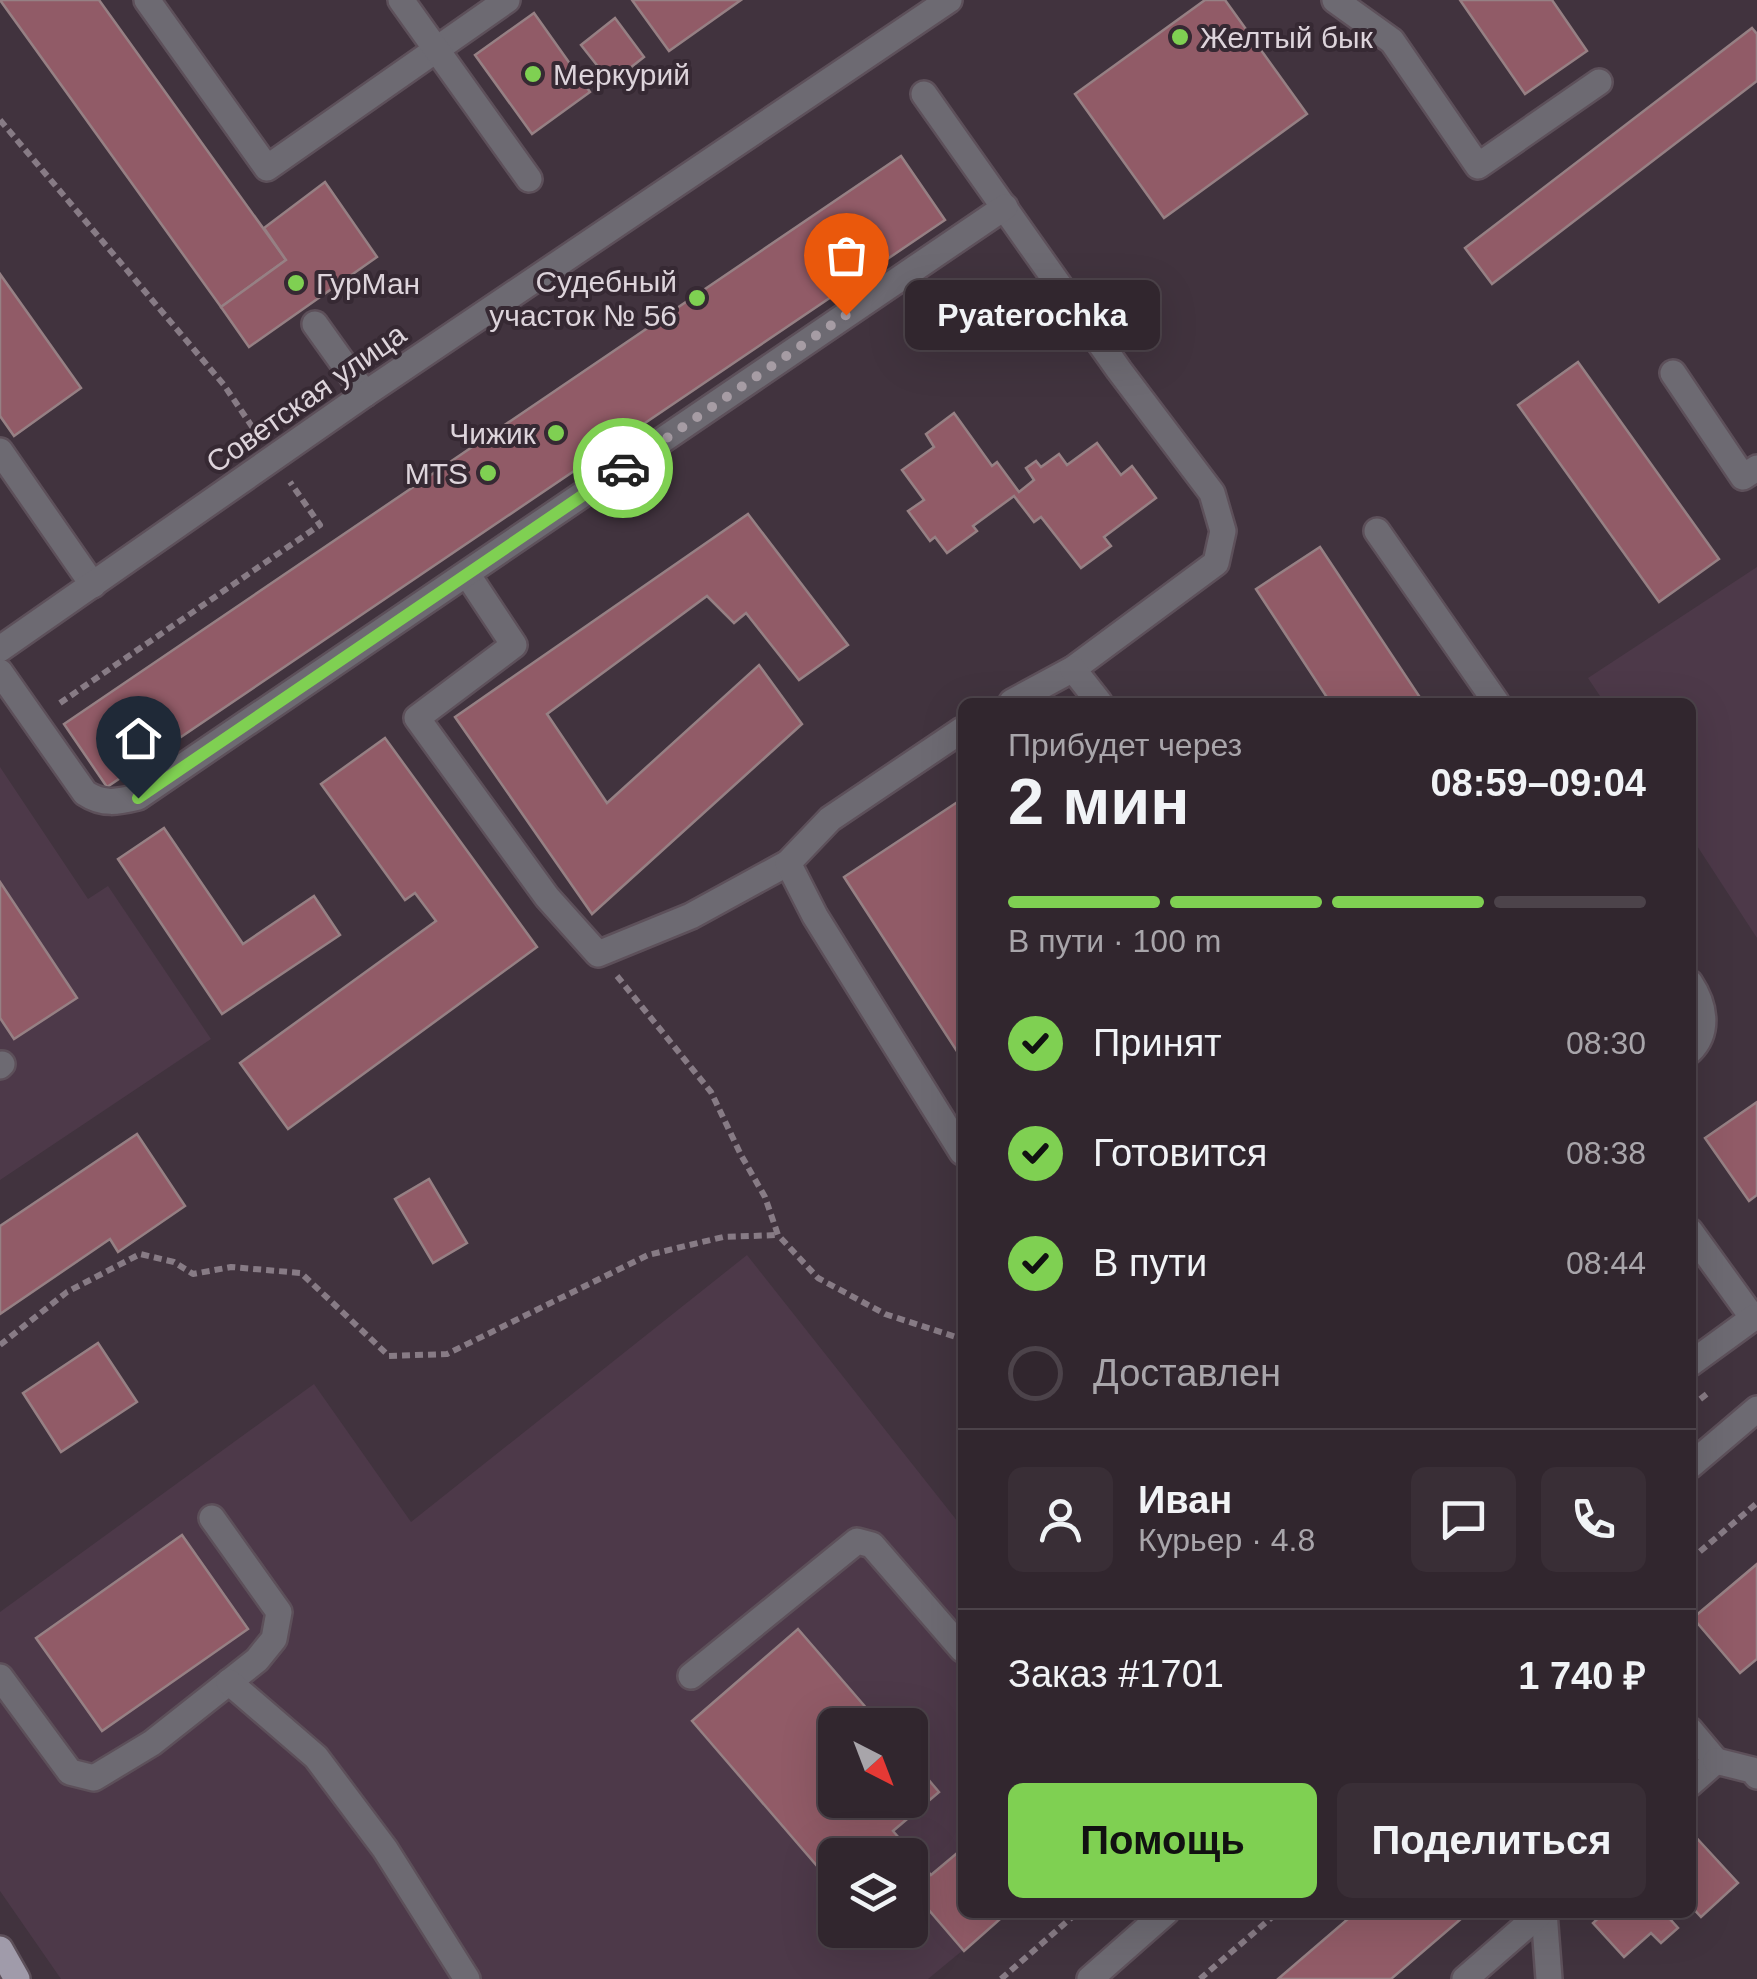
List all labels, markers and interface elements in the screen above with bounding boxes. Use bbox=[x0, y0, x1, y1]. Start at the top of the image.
place label: Желтый бык bbox=[1200, 21, 1374, 54]
marker: Желтый бык bbox=[1169, 26, 1191, 48]
place label: Меркурий bbox=[553, 58, 690, 91]
marker: Меркурий bbox=[522, 63, 544, 85]
pin bbox=[804, 213, 889, 316]
icon: bag bbox=[819, 228, 874, 283]
place label: Судебный участок № 56 bbox=[489, 265, 677, 332]
place label: ГурМан bbox=[316, 267, 420, 300]
marker: ГурМан bbox=[285, 272, 307, 294]
callout: Pyaterochka bbox=[906, 280, 1161, 350]
marker: Судебный участок № 56 bbox=[686, 287, 708, 309]
text: Pyaterochka bbox=[937, 297, 1128, 333]
street label: Советская улица bbox=[200, 317, 412, 479]
place label: Чижик bbox=[449, 417, 537, 450]
courier bbox=[573, 418, 673, 518]
marker: Чижик bbox=[545, 422, 567, 444]
icon: car bbox=[596, 441, 651, 496]
place label: MTS bbox=[405, 457, 468, 490]
marker: MTS bbox=[477, 462, 499, 484]
pin bbox=[96, 696, 181, 799]
icon: home bbox=[111, 711, 166, 766]
text: Прибудет через bbox=[1008, 727, 1242, 763]
text: 08:59–09:04 bbox=[1430, 762, 1646, 804]
text: 2 мин bbox=[1008, 765, 1190, 838]
text: В пути · 100 m bbox=[1008, 923, 1221, 959]
icon: check bbox=[1008, 1016, 1063, 1071]
text: Принят bbox=[1093, 1022, 1222, 1064]
text: 08:30 bbox=[1566, 1025, 1646, 1061]
icon: check bbox=[1008, 1126, 1063, 1181]
text: Готовится bbox=[1093, 1132, 1267, 1174]
text: 08:38 bbox=[1566, 1135, 1646, 1171]
icon: check bbox=[1008, 1236, 1063, 1291]
text: В пути bbox=[1093, 1242, 1207, 1284]
text: 08:44 bbox=[1566, 1245, 1646, 1281]
text: Доставлен bbox=[1093, 1352, 1281, 1394]
button: person bbox=[1008, 1467, 1113, 1572]
button: chat bbox=[1411, 1467, 1516, 1572]
button: phone bbox=[1541, 1467, 1646, 1572]
text: Иван bbox=[1138, 1479, 1232, 1521]
text: Курьер · 4.8 bbox=[1138, 1522, 1315, 1558]
text: Заказ #1701 bbox=[1008, 1653, 1224, 1695]
text: 1 740 ₽ bbox=[1518, 1655, 1646, 1697]
north arrow bbox=[818, 1708, 928, 1818]
map controls bbox=[818, 1708, 928, 1948]
button: Помощь bbox=[1008, 1783, 1317, 1898]
button: Поделиться bbox=[1337, 1783, 1646, 1898]
button: layers bbox=[818, 1838, 928, 1948]

